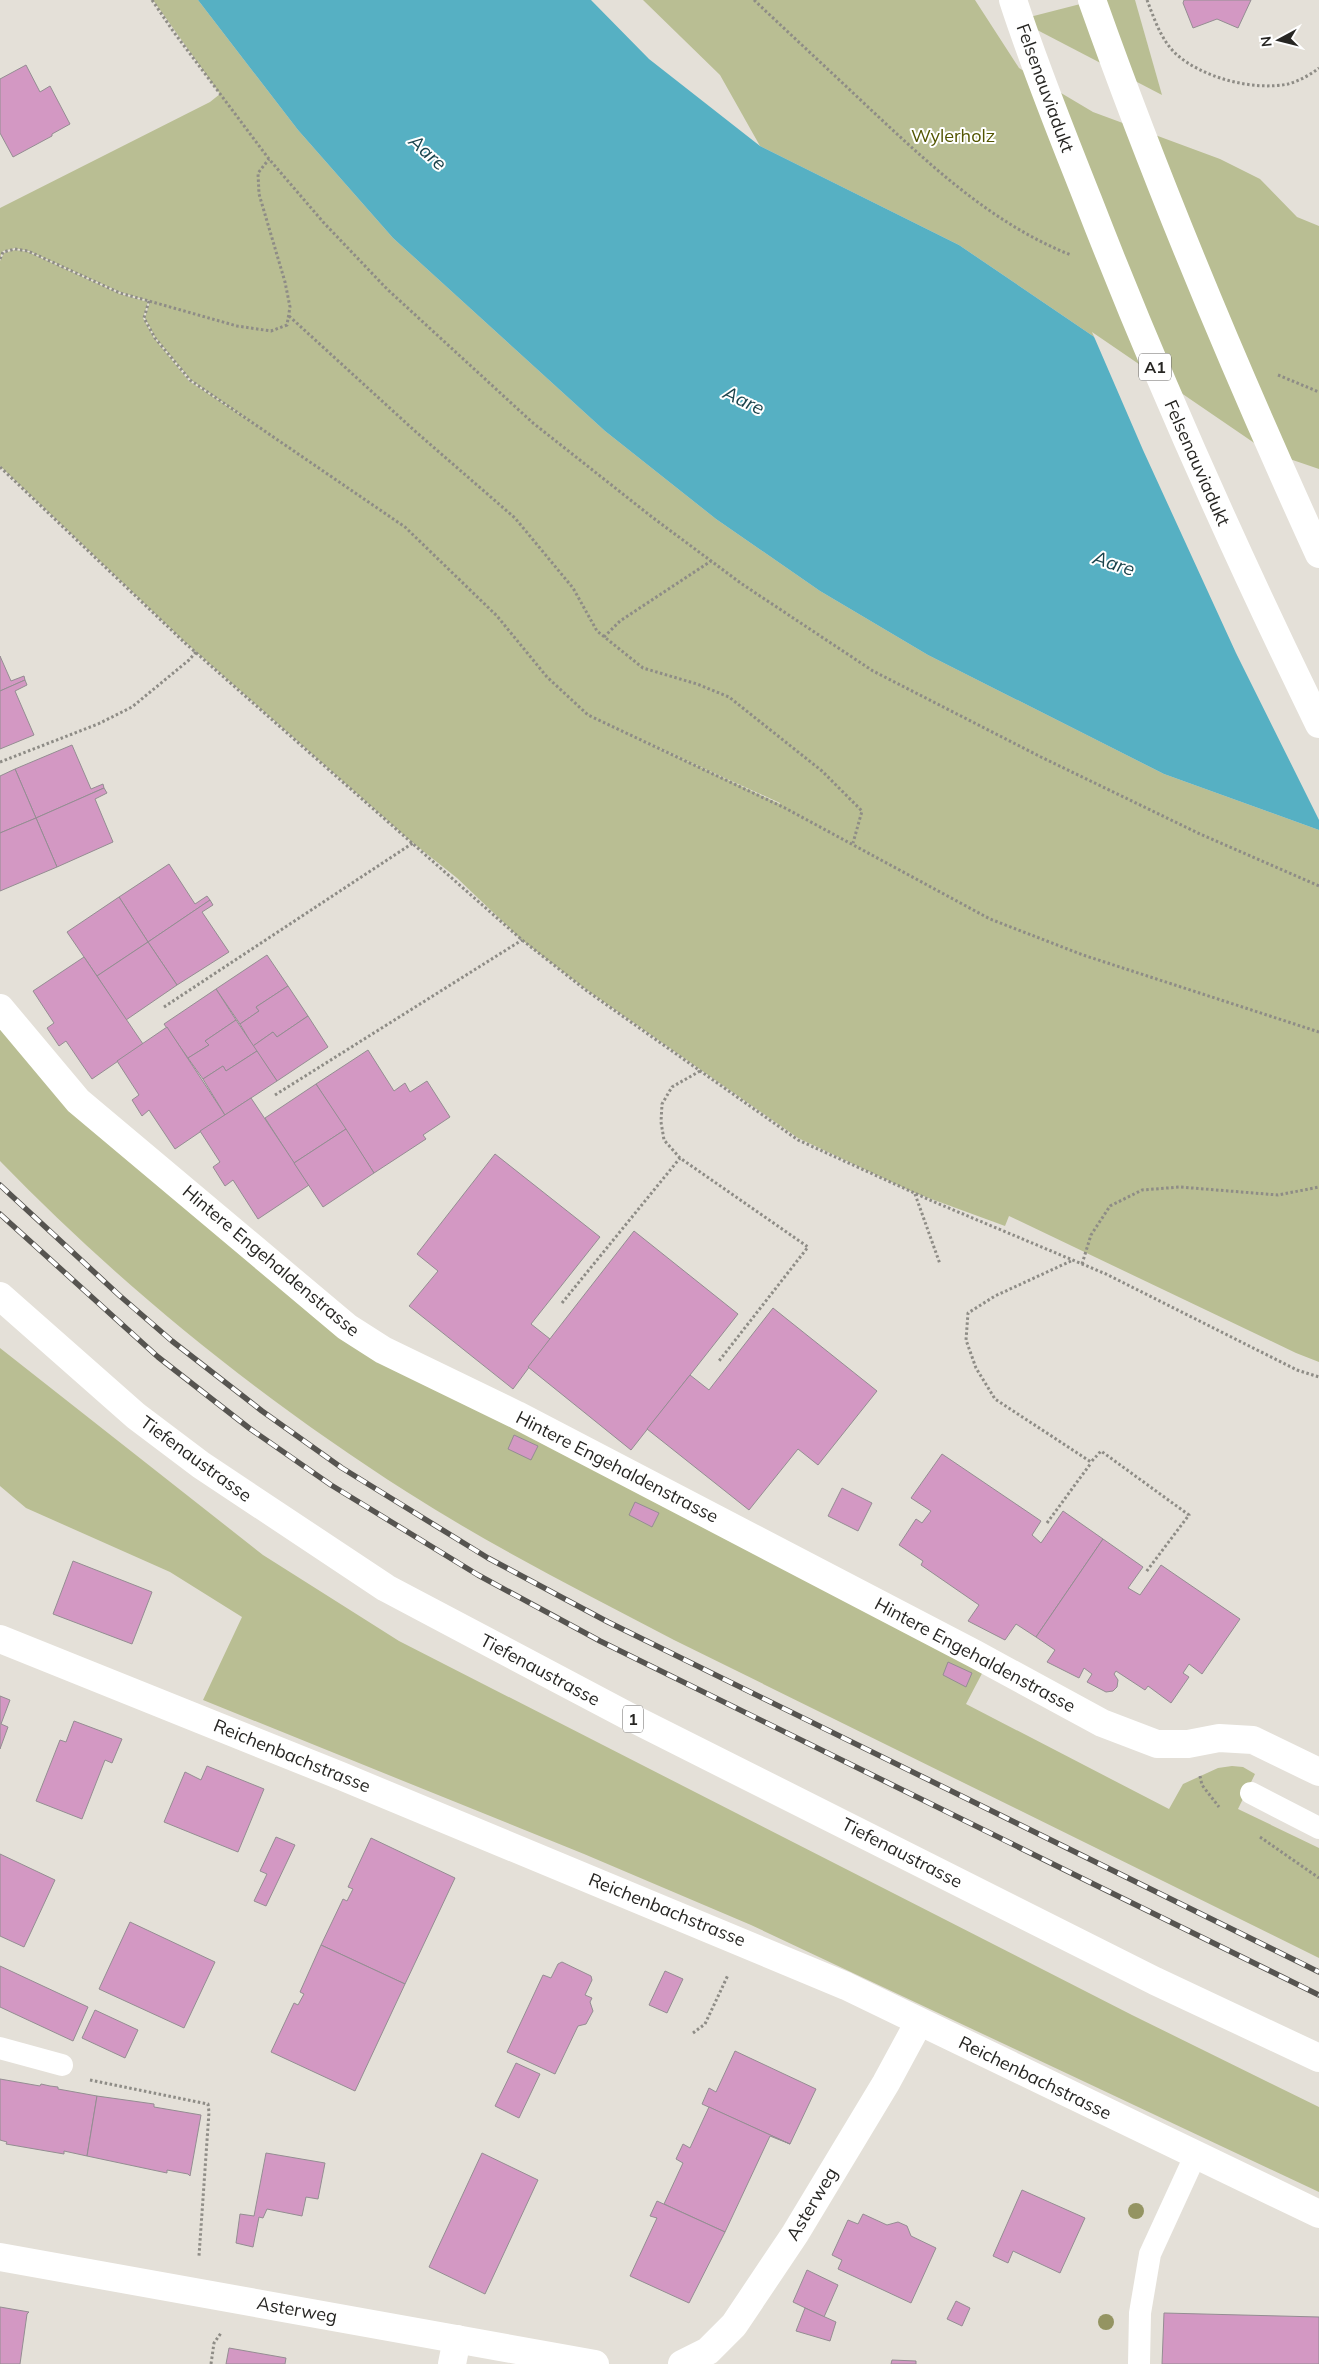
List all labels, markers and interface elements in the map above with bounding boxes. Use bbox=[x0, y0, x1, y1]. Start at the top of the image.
north arrow bbox=[1254, 15, 1304, 65]
street label: Felsenauviadukt bbox=[1011, 20, 1079, 155]
text: N bbox=[1257, 35, 1276, 48]
park label: Wylerholz bbox=[911, 124, 995, 147]
water label: Aare bbox=[403, 128, 452, 175]
road number: A1 bbox=[1139, 354, 1171, 381]
water label: Aare bbox=[719, 380, 768, 420]
street label: Felsenauviadukt bbox=[1159, 396, 1236, 529]
water label: Aare bbox=[1089, 545, 1138, 581]
street label: Hintere Engehaldenstrasse bbox=[178, 1180, 365, 1341]
street label: Hintere Engehaldenstrasse bbox=[512, 1405, 722, 1528]
street label: Tiefenaustrasse bbox=[136, 1410, 257, 1507]
street label: Hintere Engehaldenstrasse bbox=[871, 1592, 1080, 1717]
street label: Tiefenaustrasse bbox=[476, 1628, 604, 1711]
road number: 1 bbox=[623, 1706, 643, 1732]
street label: Reichenbachstrasse bbox=[210, 1714, 374, 1798]
street label: Tiefenaustrasse bbox=[838, 1812, 966, 1893]
street label: Reichenbachstrasse bbox=[585, 1868, 749, 1952]
street label: Reichenbachstrasse bbox=[955, 2031, 1115, 2125]
street label: Asterweg bbox=[781, 2163, 842, 2244]
street label: Asterweg bbox=[255, 2291, 339, 2328]

